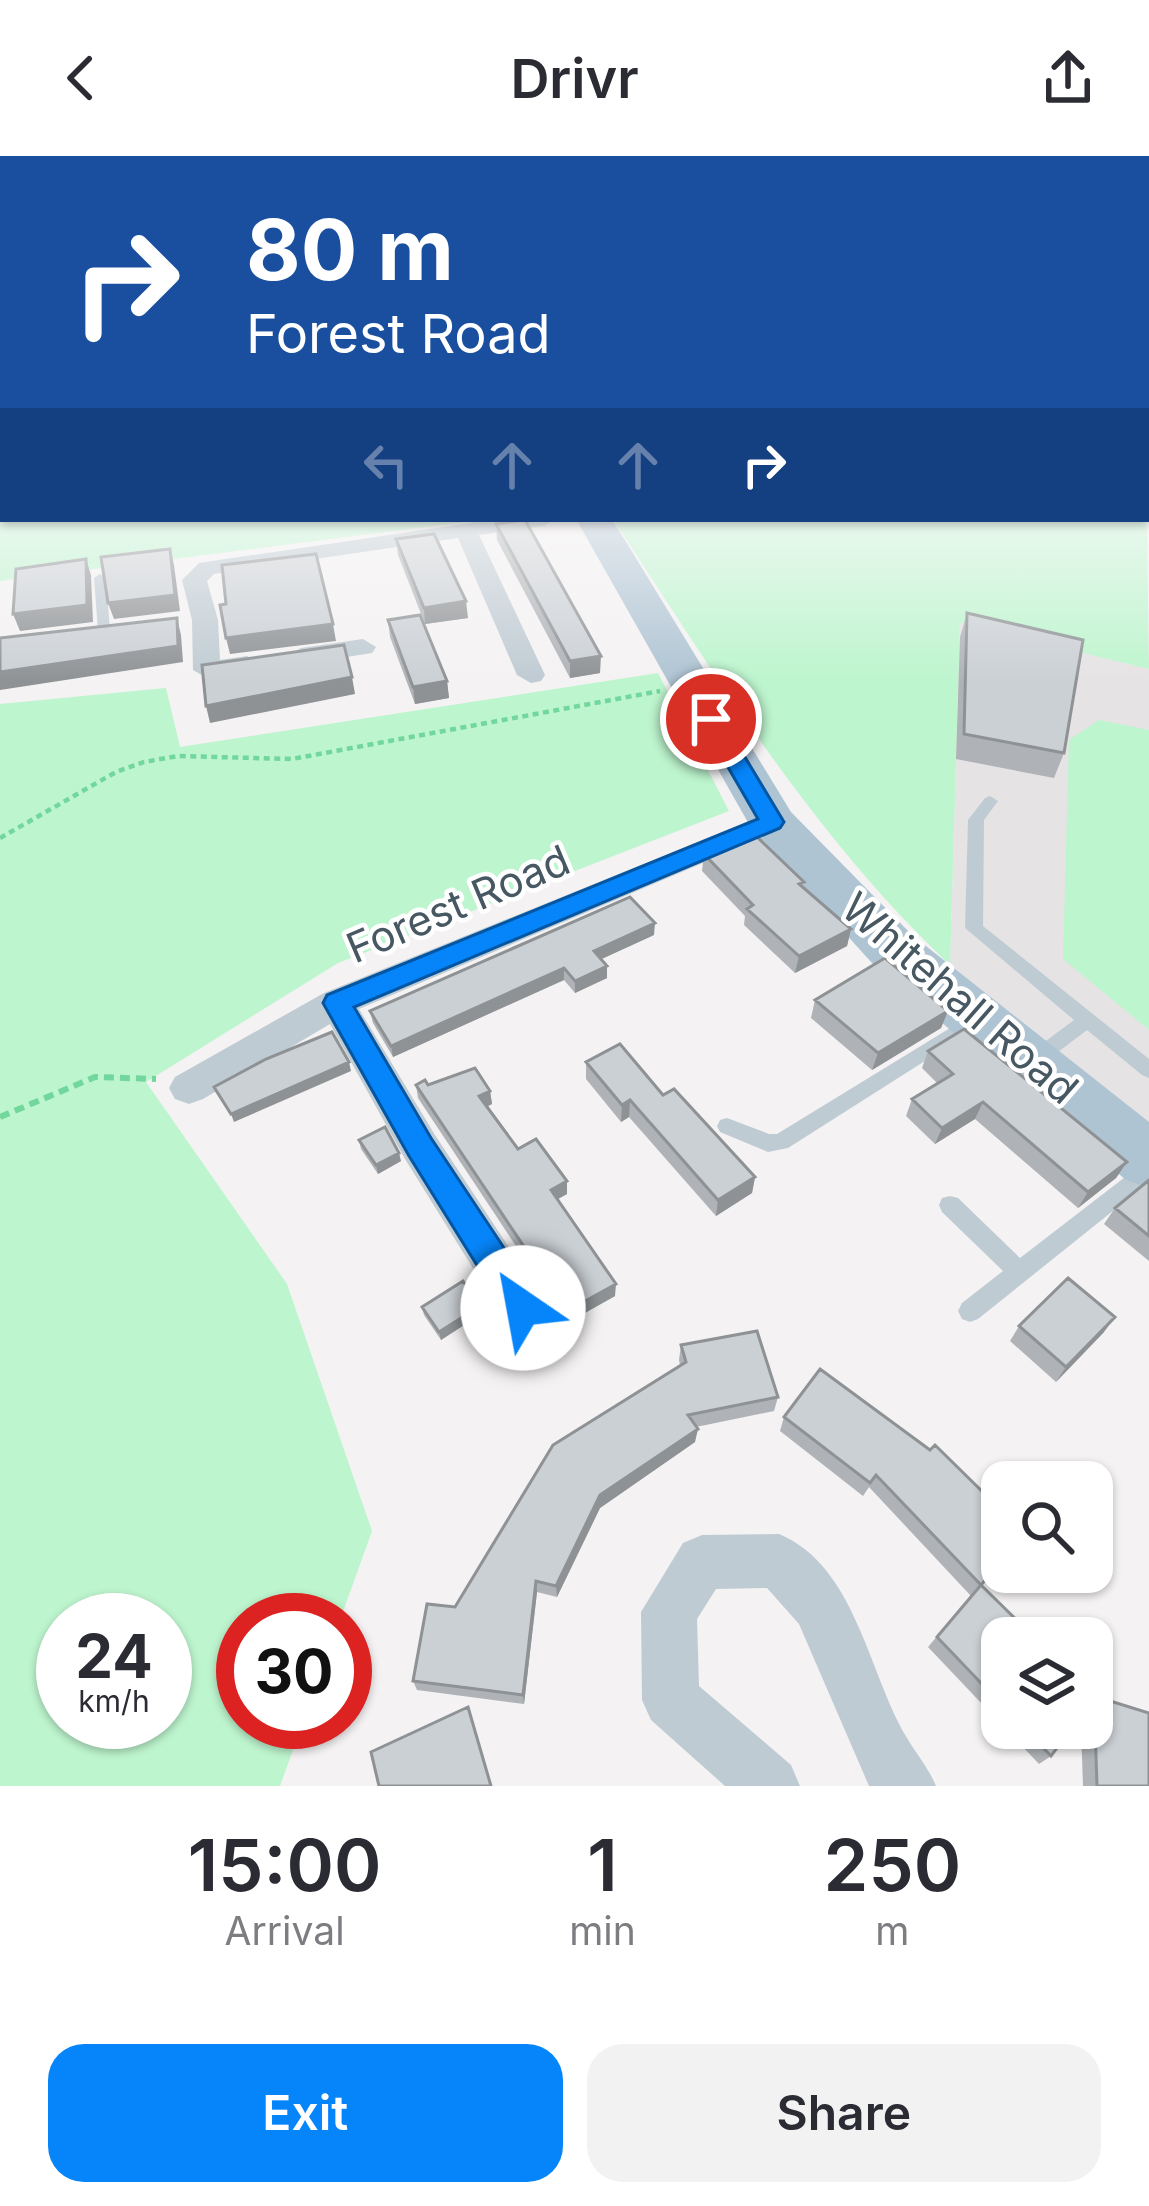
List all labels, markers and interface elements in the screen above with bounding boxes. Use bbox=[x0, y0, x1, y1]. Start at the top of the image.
icon: back bbox=[48, 45, 114, 111]
icon: share bbox=[1035, 45, 1101, 111]
text: Drivr bbox=[510, 46, 639, 111]
text: 80 m bbox=[246, 199, 454, 300]
icon: right bbox=[48, 204, 204, 360]
text: Forest Road bbox=[246, 301, 551, 366]
icon: left bbox=[353, 432, 419, 498]
icon: ahead bbox=[479, 432, 545, 498]
icon: ahead bbox=[605, 432, 671, 498]
icon: right bbox=[731, 432, 797, 498]
pin bbox=[660, 668, 762, 770]
icon: arrive bbox=[678, 686, 744, 752]
street label: Forest Road bbox=[339, 834, 577, 973]
street label: Whitehall Road bbox=[832, 881, 1089, 1114]
position arrow bbox=[460, 1245, 586, 1371]
map controls bbox=[981, 1461, 1113, 1749]
button: search bbox=[981, 1461, 1113, 1593]
speed limit sign: 30 bbox=[216, 1593, 372, 1749]
button: layers bbox=[981, 1617, 1113, 1749]
text: 24 bbox=[75, 1620, 153, 1692]
text: km/h bbox=[78, 1683, 150, 1719]
text: 15:00 bbox=[188, 1821, 381, 1908]
text: 1 bbox=[587, 1821, 618, 1908]
text: 250 bbox=[824, 1821, 961, 1908]
text: Arrival bbox=[225, 1907, 345, 1954]
text: min bbox=[569, 1907, 636, 1954]
text: m bbox=[875, 1907, 910, 1954]
button: Exit bbox=[48, 2044, 563, 2182]
button: Share bbox=[587, 2044, 1101, 2182]

